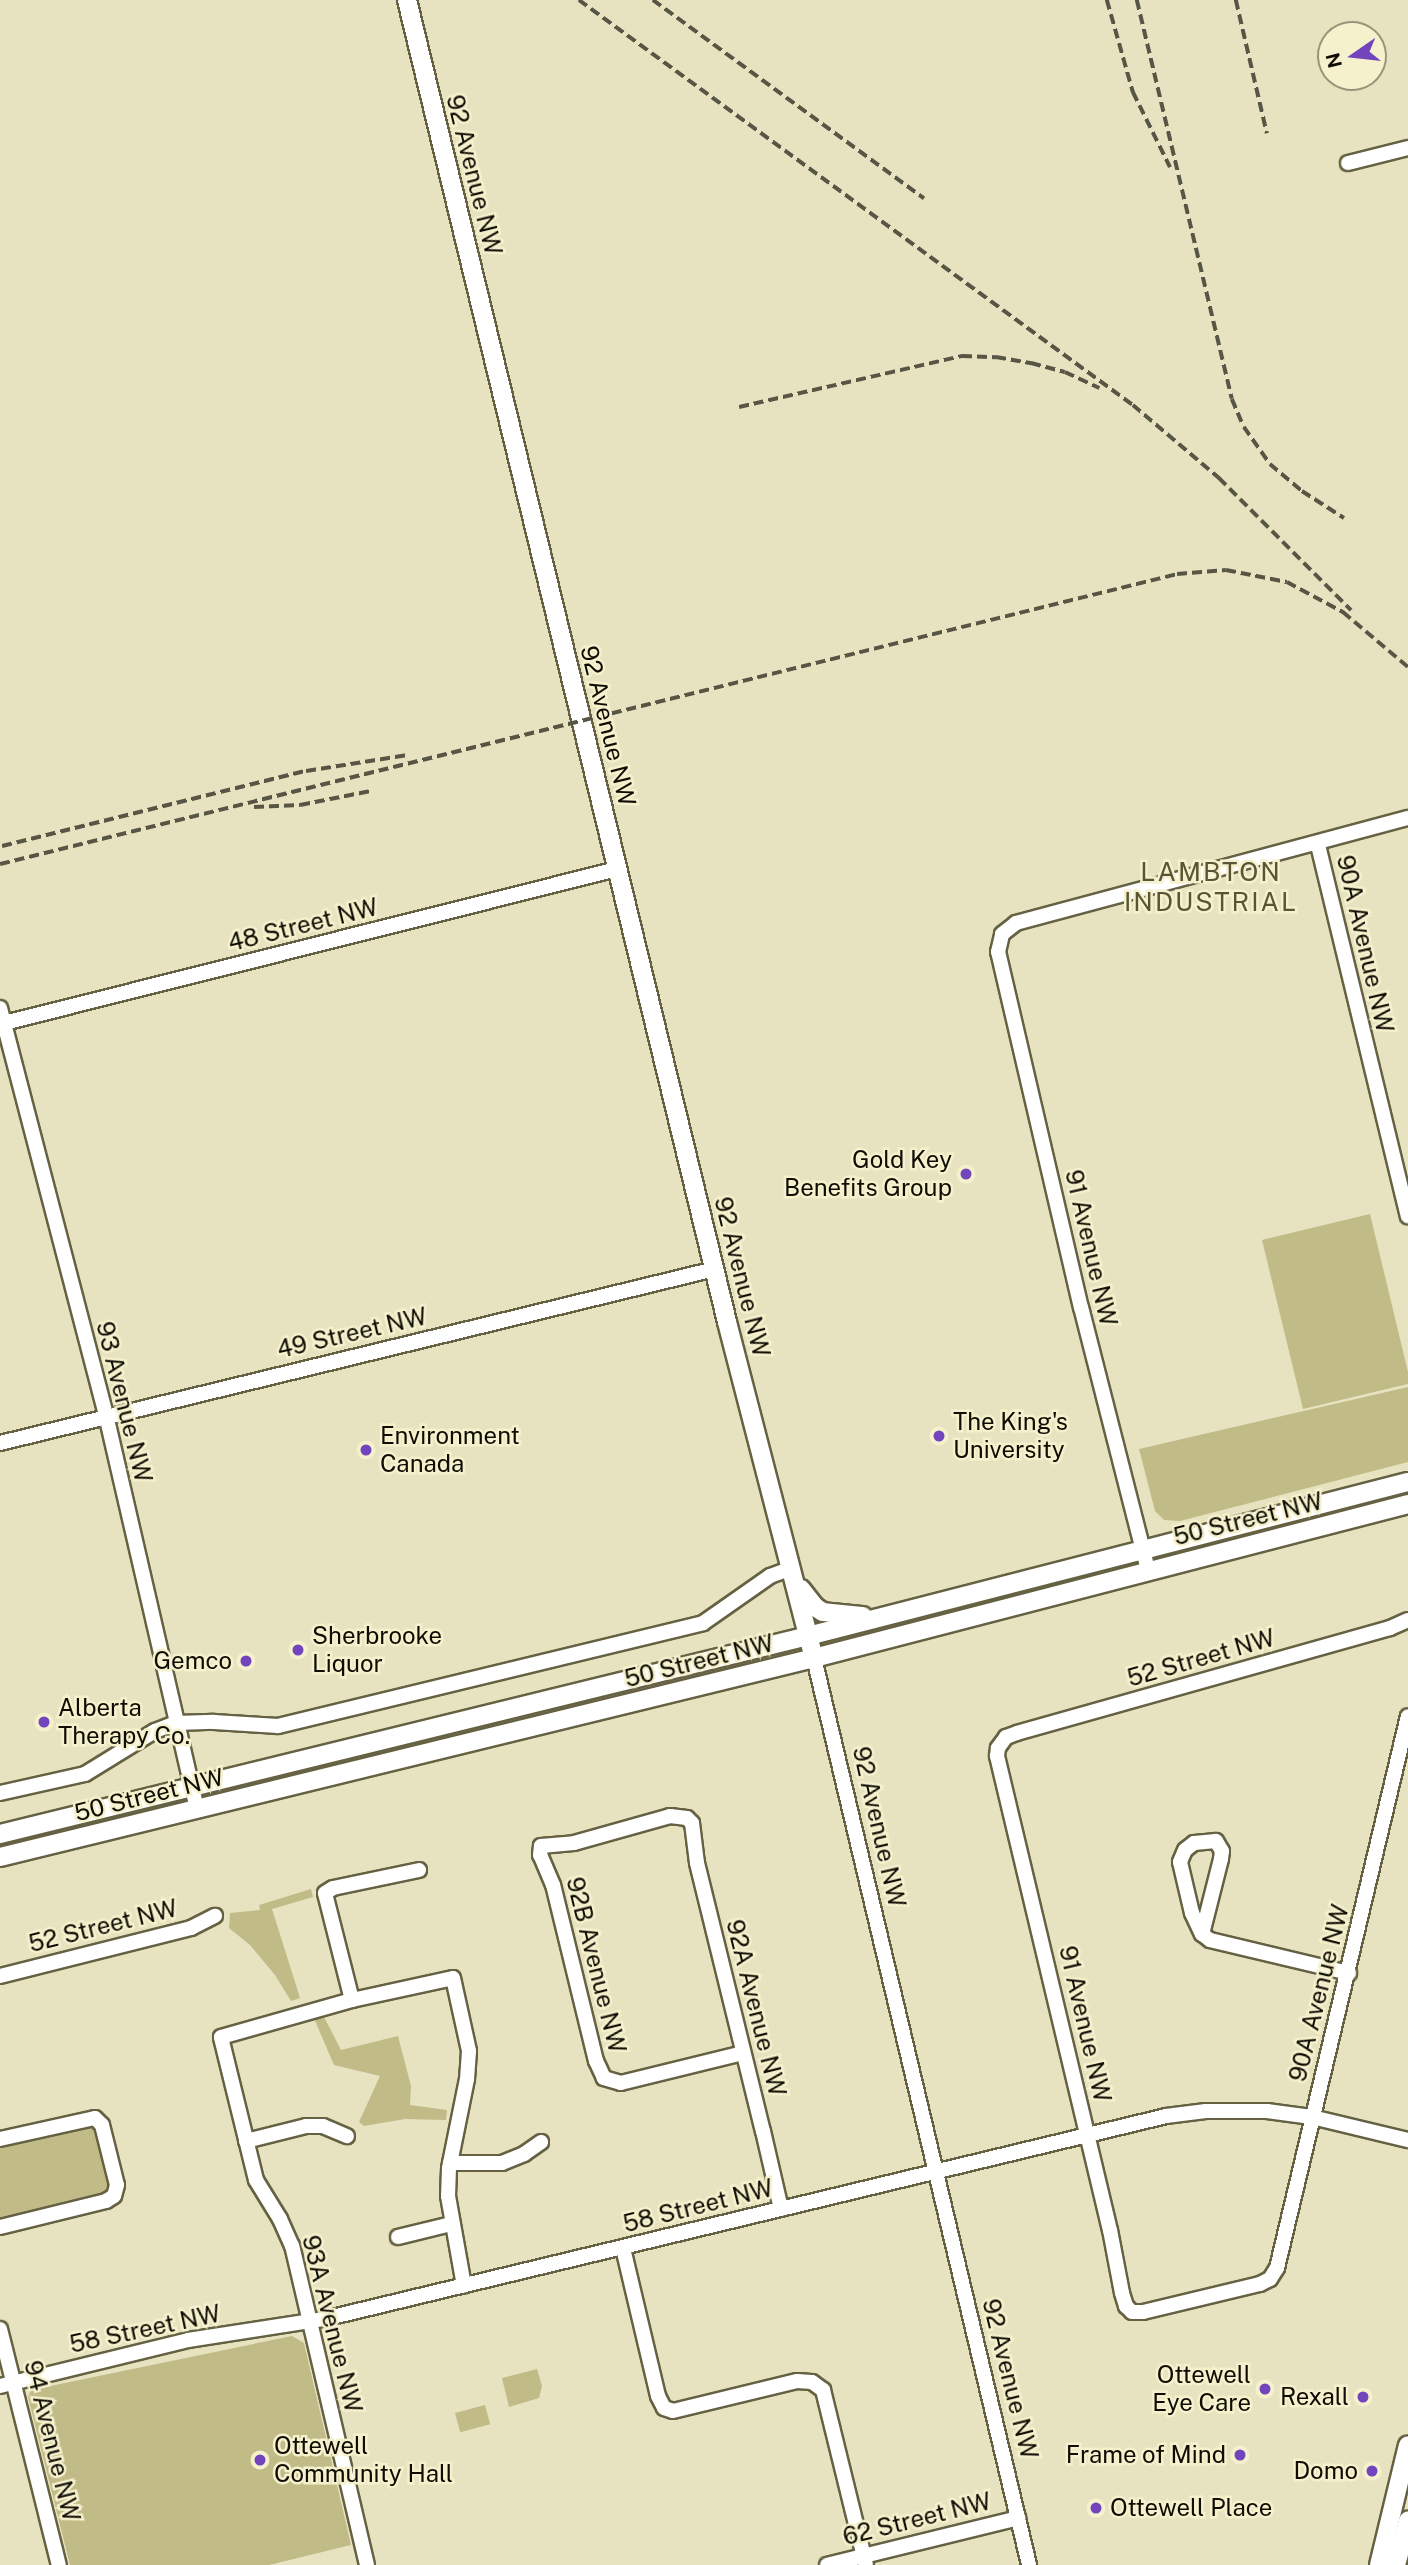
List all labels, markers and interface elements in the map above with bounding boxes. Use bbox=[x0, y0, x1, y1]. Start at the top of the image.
north arrow bbox=[1317, 21, 1387, 91]
text: N bbox=[1321, 51, 1346, 70]
street label: 92 Avenue NW bbox=[440, 92, 508, 258]
street label: 92 Avenue NW bbox=[574, 643, 642, 809]
street label: 90A Avenue NW bbox=[1331, 852, 1399, 1036]
district label: LAMBTON INDUSTRIAL bbox=[1125, 856, 1297, 917]
street label: 48 Street NW bbox=[225, 892, 381, 958]
place label: Gold Key Benefits Group bbox=[784, 1146, 952, 1202]
marker: Gold Key Benefits Group bbox=[958, 1166, 974, 1182]
street label: 91 Avenue NW bbox=[1059, 1167, 1123, 1329]
street label: 92 Avenue NW bbox=[708, 1194, 776, 1360]
street label: 49 Street NW bbox=[274, 1302, 430, 1364]
street label: 93 Avenue NW bbox=[90, 1318, 158, 1486]
place label: The King's University bbox=[953, 1408, 1068, 1464]
place label: Environment Canada bbox=[380, 1422, 520, 1478]
marker: The King's University bbox=[931, 1428, 947, 1444]
marker: Environment Canada bbox=[358, 1442, 374, 1458]
street label: 50 Street NW bbox=[1170, 1487, 1326, 1551]
place label: Sherbrooke Liquor bbox=[312, 1622, 442, 1678]
street label: 52 Street NW bbox=[1124, 1623, 1278, 1693]
street label: 50 Street NW bbox=[621, 1629, 777, 1693]
marker: Sherbrooke Liquor bbox=[290, 1642, 306, 1658]
place label: Gemco bbox=[154, 1647, 232, 1675]
marker: Gemco bbox=[238, 1653, 254, 1669]
place label: Alberta Therapy Co. bbox=[58, 1694, 190, 1750]
marker: Alberta Therapy Co. bbox=[36, 1714, 52, 1730]
street label: 92 Avenue NW bbox=[846, 1744, 912, 1910]
street label: 50 Street NW bbox=[71, 1763, 227, 1827]
street label: 92B Avenue NW bbox=[560, 1874, 632, 2056]
street label: 52 Street NW bbox=[26, 1894, 180, 1958]
street label: 90A Avenue NW bbox=[1283, 1901, 1355, 2085]
street label: 92A Avenue NW bbox=[720, 1917, 792, 2099]
street label: 91 Avenue NW bbox=[1053, 1943, 1117, 2105]
street label: 58 Street NW bbox=[620, 2173, 776, 2239]
street label: 93A Avenue NW bbox=[296, 2232, 368, 2416]
street label: 92 Avenue NW bbox=[976, 2296, 1044, 2462]
street label: 58 Street NW bbox=[67, 2299, 223, 2359]
street label: 94 Avenue NW bbox=[18, 2357, 86, 2525]
place label: Ottewell Eye Care bbox=[1152, 2361, 1251, 2417]
marker: Ottewell Eye Care bbox=[1257, 2381, 1273, 2397]
place label: Rexall bbox=[1280, 2383, 1349, 2411]
marker: Rexall bbox=[1355, 2389, 1371, 2405]
place label: Ottewell Community Hall bbox=[274, 2432, 453, 2488]
place label: Frame of Mind bbox=[1065, 2441, 1226, 2469]
marker: Frame of Mind bbox=[1232, 2447, 1248, 2463]
marker: Ottewell Community Hall bbox=[252, 2452, 268, 2468]
place label: Domo bbox=[1293, 2457, 1358, 2485]
marker: Domo bbox=[1364, 2463, 1380, 2479]
street label: 62 Street NW bbox=[840, 2487, 994, 2551]
place label: Ottewell Place bbox=[1110, 2494, 1272, 2522]
marker: Ottewell Place bbox=[1088, 2500, 1104, 2516]

